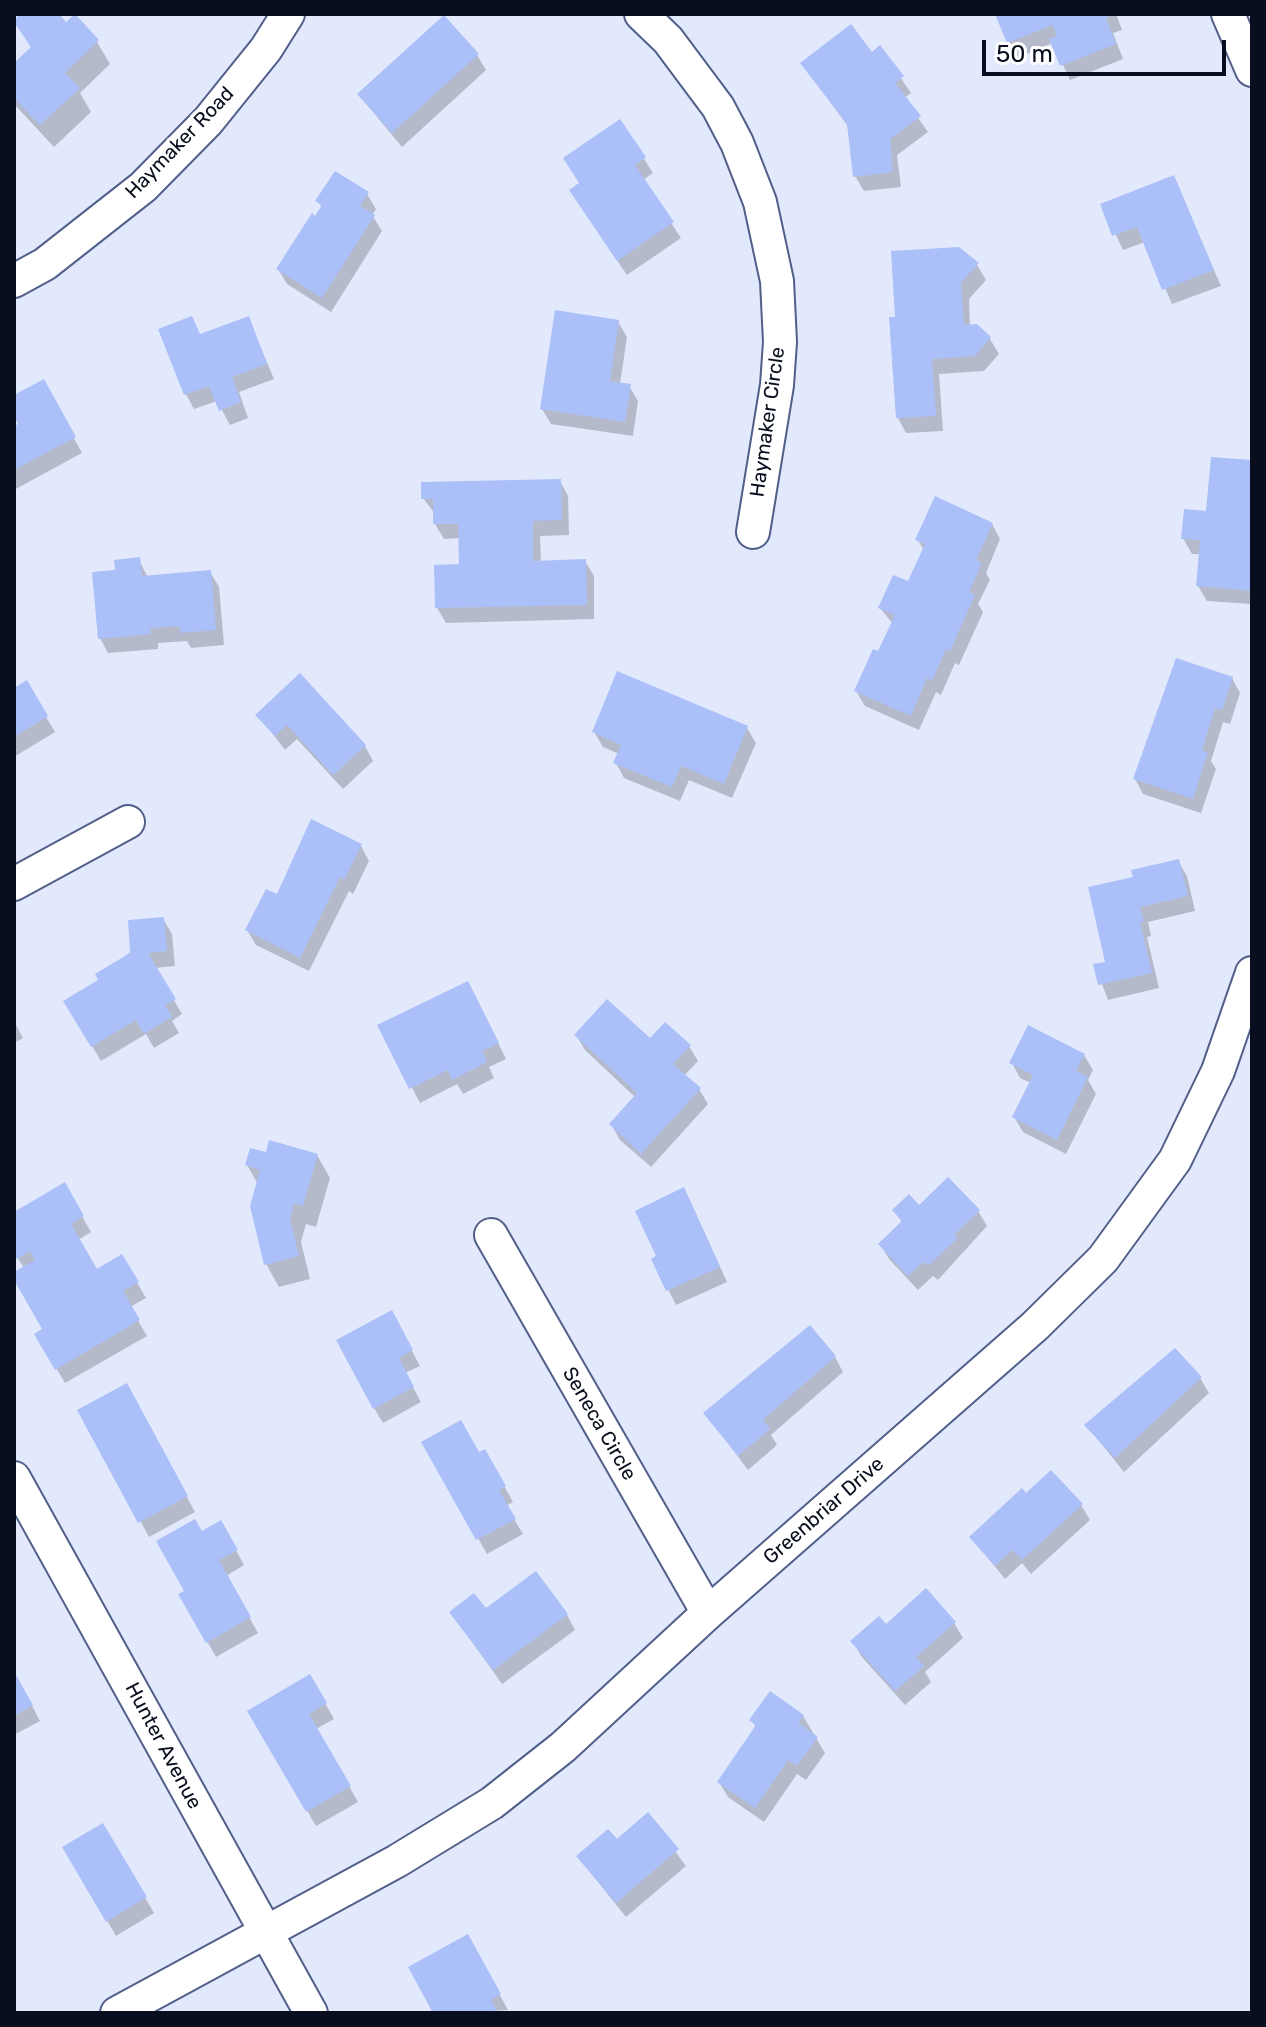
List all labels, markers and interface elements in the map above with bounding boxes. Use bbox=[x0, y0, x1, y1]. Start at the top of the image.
scale bar bbox=[986, 24, 1230, 74]
text: 50 m bbox=[996, 40, 1053, 68]
street label: Haymaker Road bbox=[121, 82, 239, 204]
street label: Haymaker Circle bbox=[746, 345, 790, 499]
street label: Seneca Circle bbox=[557, 1363, 641, 1485]
street label: Greenbriar Drive bbox=[759, 1452, 889, 1570]
street label: Hunter Avenue bbox=[120, 1679, 206, 1813]

